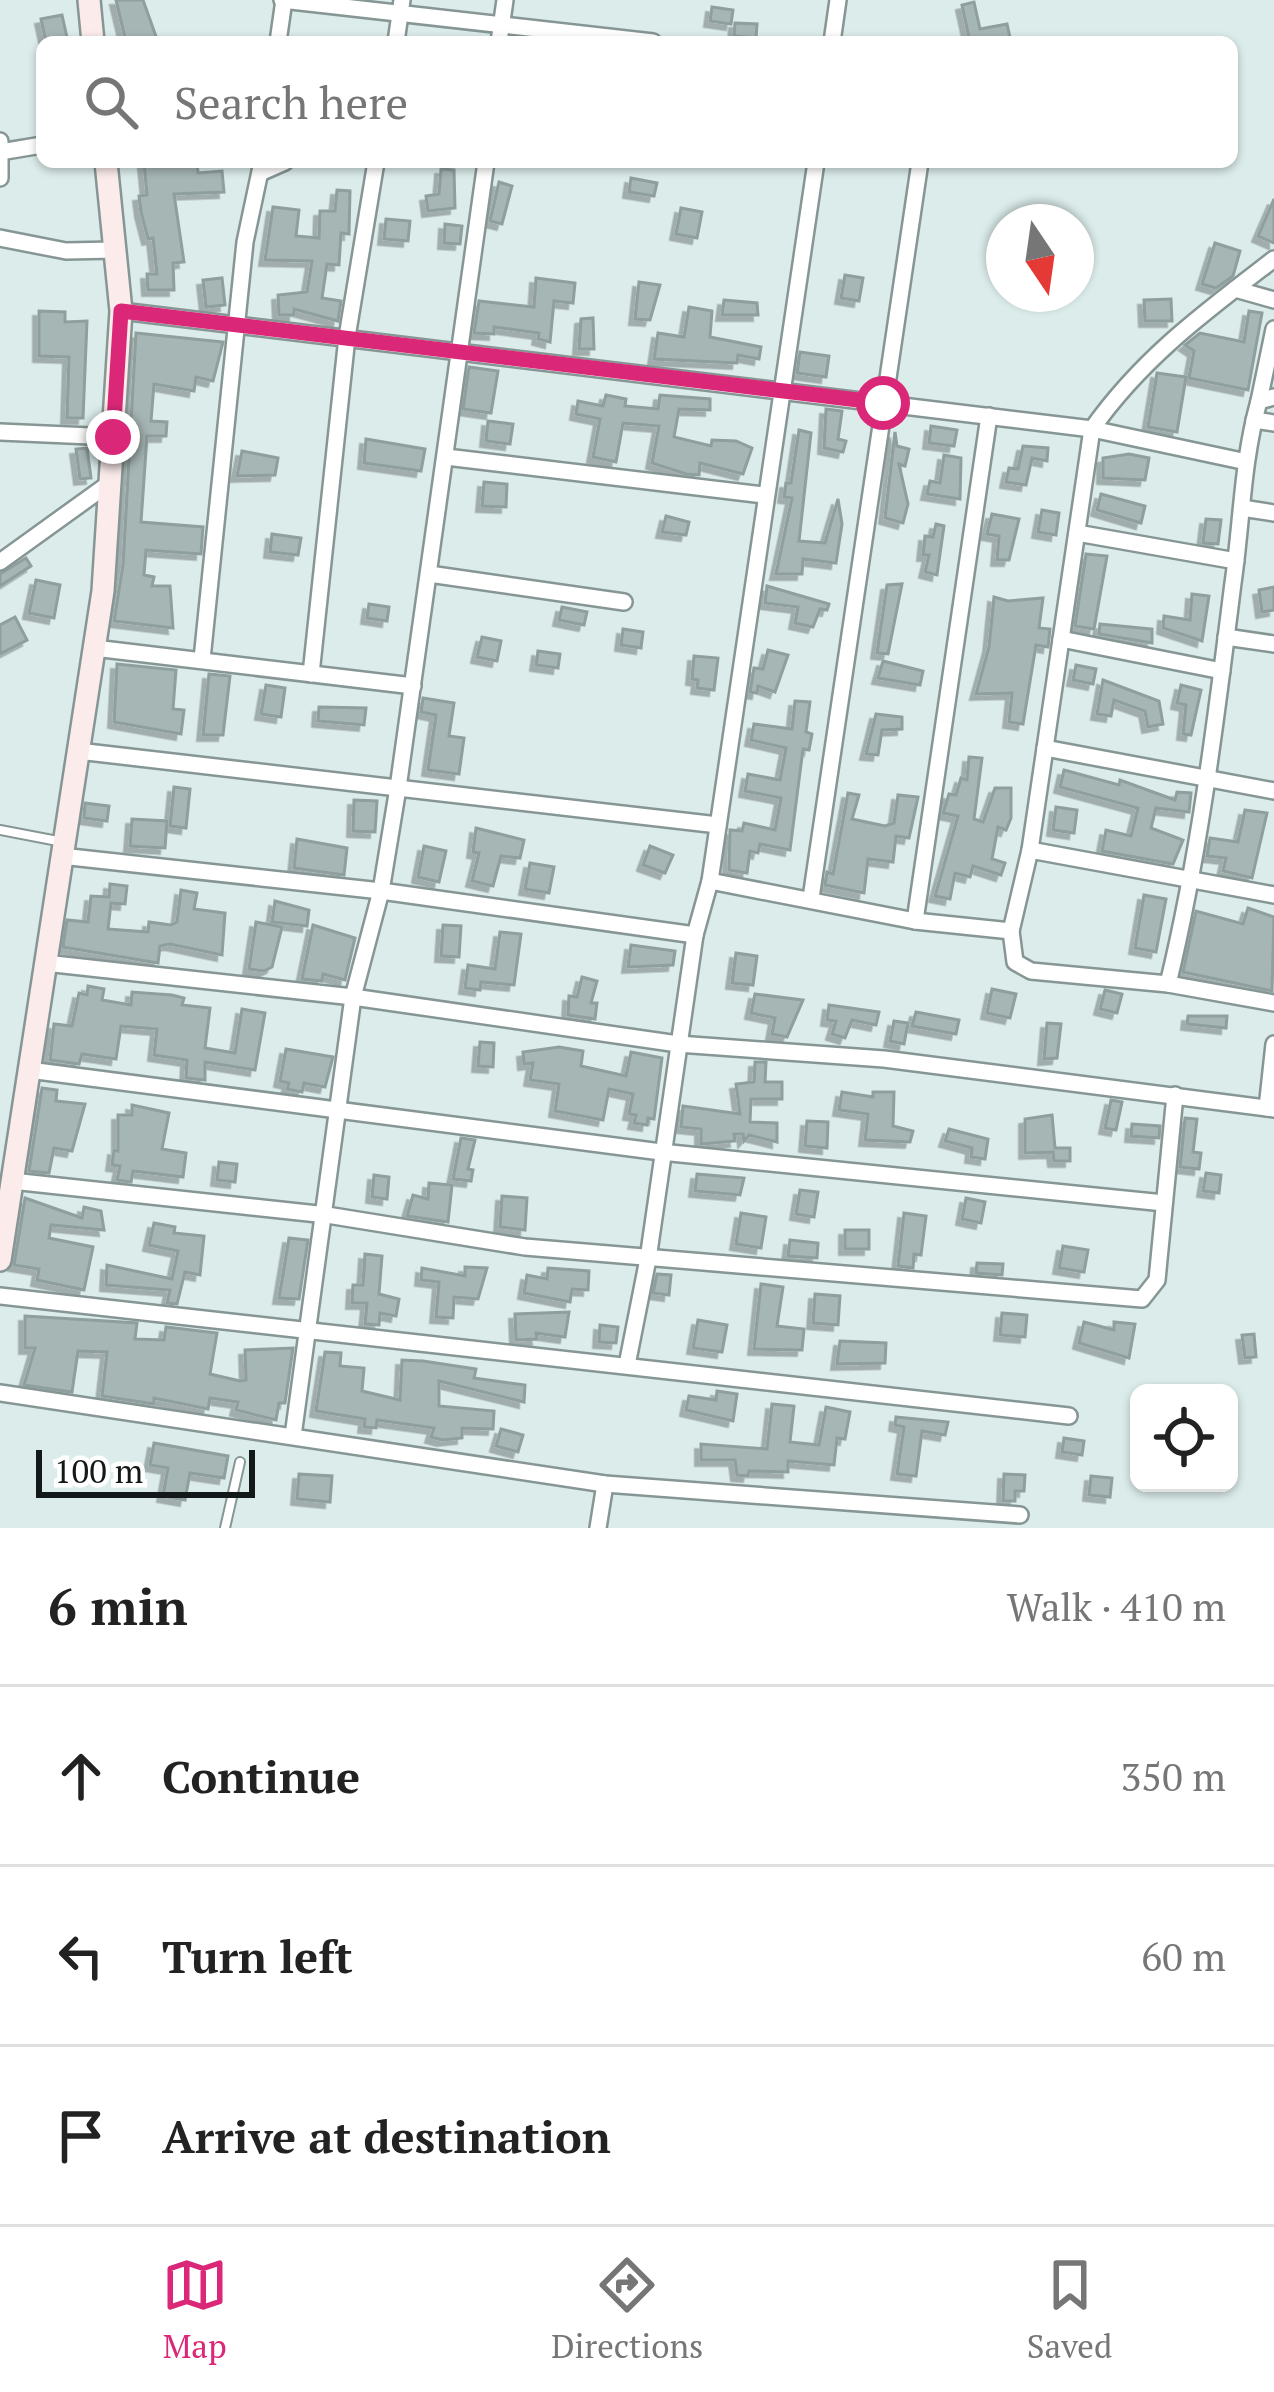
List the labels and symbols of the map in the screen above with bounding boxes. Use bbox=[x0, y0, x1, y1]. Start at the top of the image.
north arrow bbox=[986, 204, 1094, 312]
route start bbox=[856, 376, 910, 430]
route end bbox=[86, 410, 140, 464]
scale bar bbox=[36, 1444, 255, 1497]

